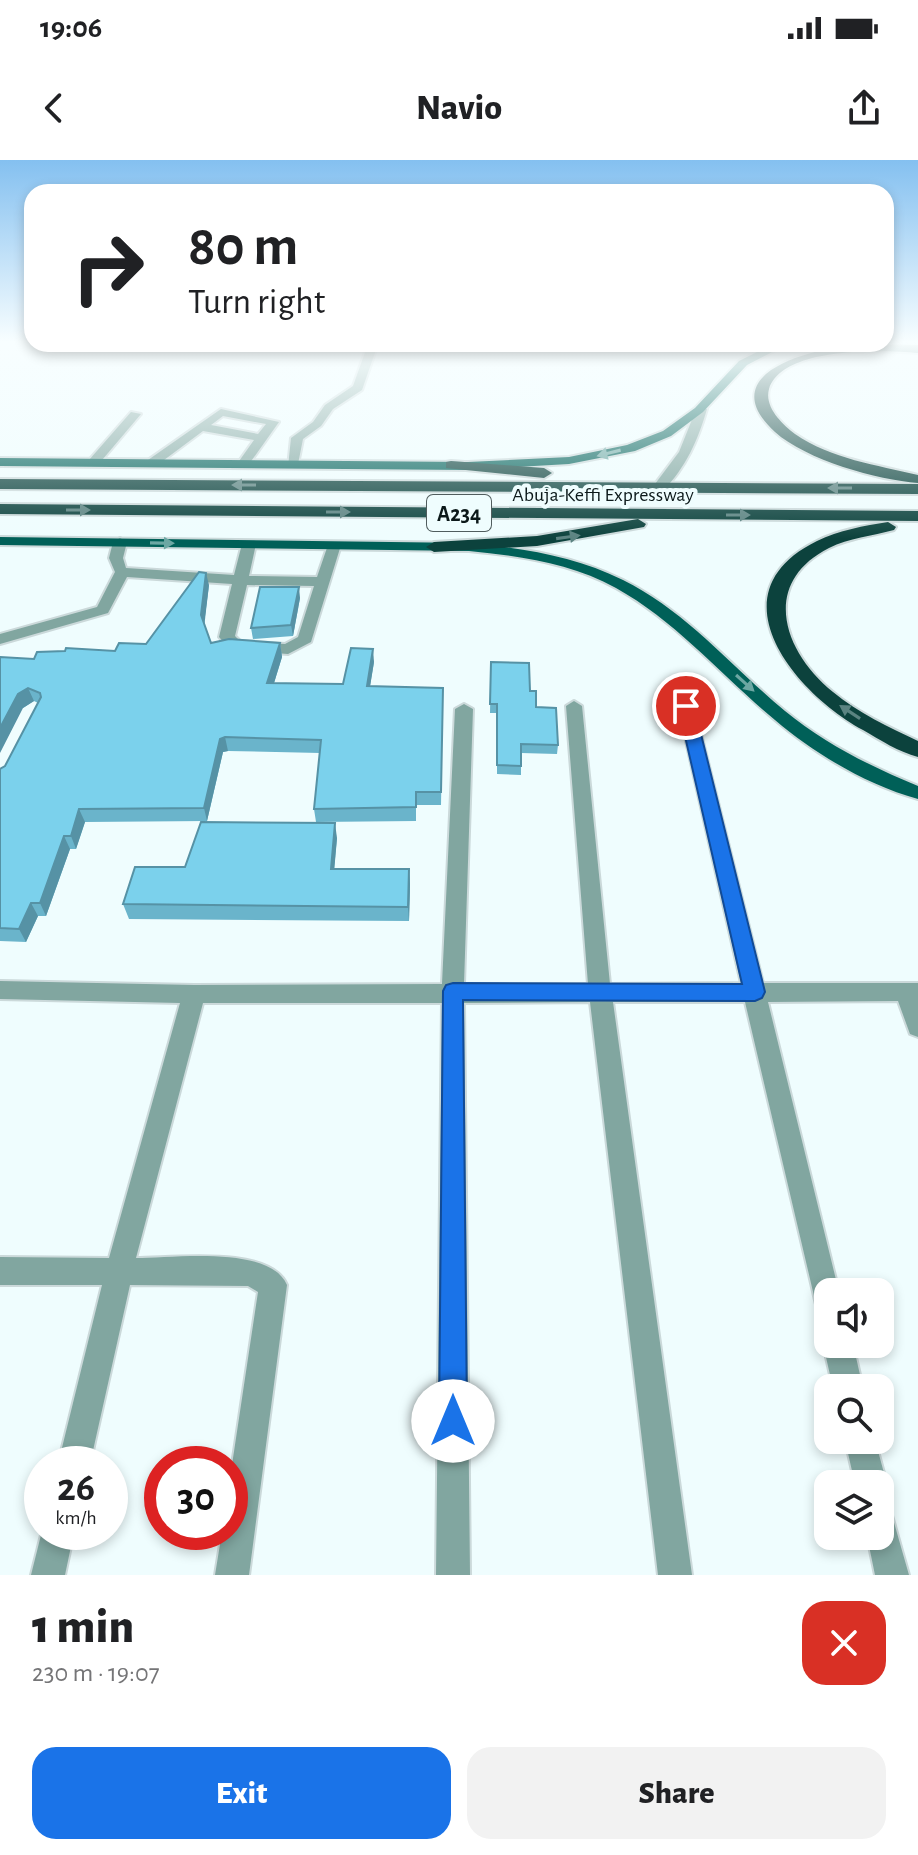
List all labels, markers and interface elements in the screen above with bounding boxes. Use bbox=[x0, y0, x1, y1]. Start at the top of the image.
text: 19:06 bbox=[40, 13, 102, 43]
icon: back bbox=[32, 86, 76, 130]
icon: share bbox=[842, 86, 886, 130]
text: Navio bbox=[416, 90, 502, 126]
icon: right bbox=[56, 216, 160, 320]
text: 80 m bbox=[188, 219, 298, 275]
text: Turn right bbox=[188, 284, 325, 320]
one-way arrow bbox=[597, 448, 622, 460]
one-way arrow bbox=[231, 479, 256, 491]
one-way arrow bbox=[827, 482, 852, 494]
street label: Abuja-Keffi Expressway bbox=[512, 485, 694, 505]
road number: A234 bbox=[427, 495, 491, 531]
one-way arrow bbox=[66, 504, 91, 516]
one-way arrow bbox=[326, 506, 351, 518]
one-way arrow bbox=[726, 508, 751, 521]
one-way arrow bbox=[556, 530, 581, 543]
one-way arrow bbox=[150, 536, 175, 549]
pin bbox=[652, 672, 720, 740]
one-way arrow bbox=[735, 674, 754, 692]
icon: arrive bbox=[664, 684, 708, 728]
one-way arrow bbox=[839, 705, 860, 720]
map controls bbox=[814, 1278, 894, 1550]
button: sound bbox=[814, 1278, 894, 1358]
button: search bbox=[814, 1374, 894, 1454]
position arrow bbox=[411, 1379, 495, 1463]
speed limit sign: 30 bbox=[144, 1446, 248, 1550]
text: 26 bbox=[57, 1468, 95, 1508]
button: layers bbox=[814, 1470, 894, 1550]
text: km/h bbox=[55, 1508, 97, 1528]
button: close bbox=[802, 1601, 886, 1685]
text: 1 min bbox=[32, 1604, 134, 1652]
text: 230 m · 19:07 bbox=[32, 1660, 160, 1686]
button: Exit bbox=[32, 1747, 451, 1839]
button: Share bbox=[467, 1747, 886, 1839]

